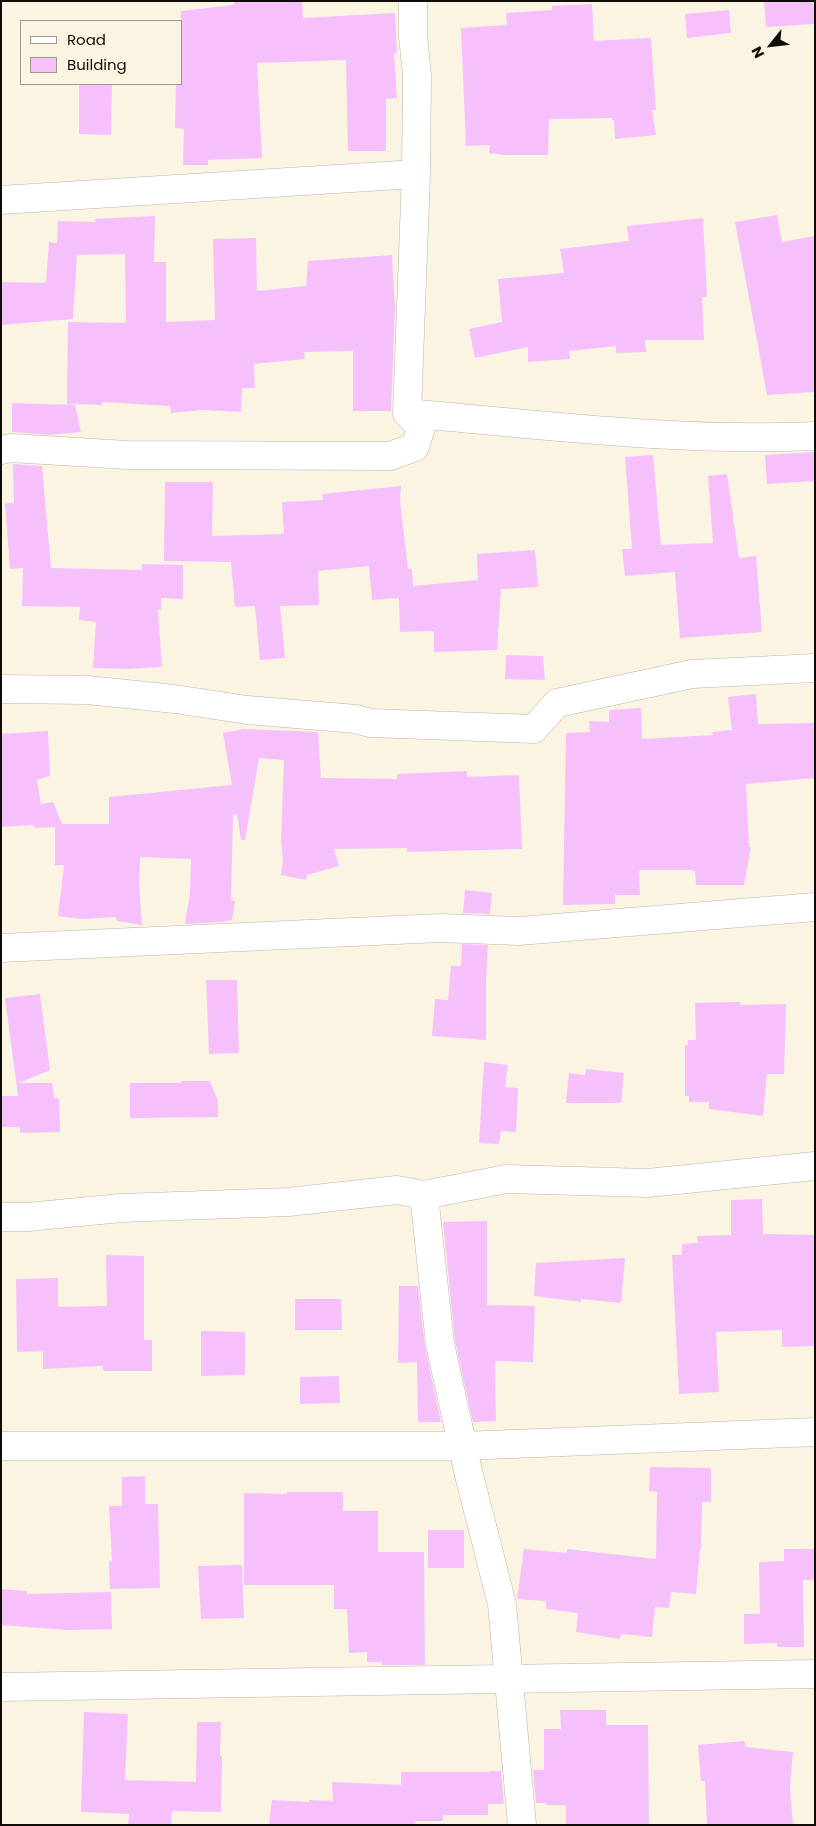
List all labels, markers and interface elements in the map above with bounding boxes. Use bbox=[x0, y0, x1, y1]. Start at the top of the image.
legend bbox=[20, 20, 182, 85]
north arrow bbox=[746, 20, 796, 70]
text: Road bbox=[67, 29, 106, 50]
text: N bbox=[747, 43, 769, 62]
text: Building bbox=[67, 54, 127, 75]

